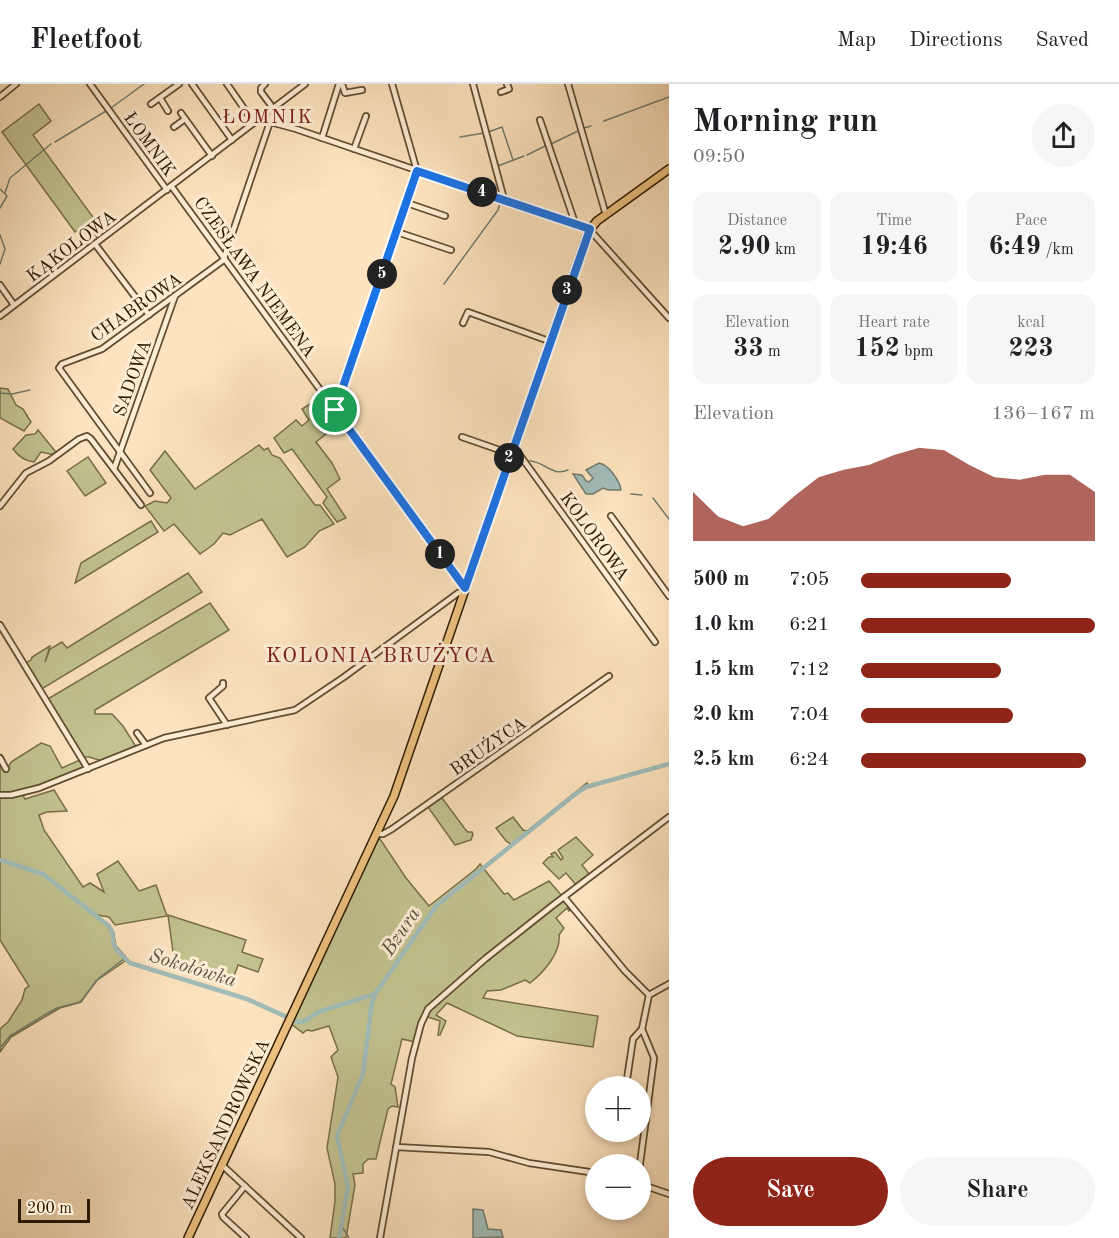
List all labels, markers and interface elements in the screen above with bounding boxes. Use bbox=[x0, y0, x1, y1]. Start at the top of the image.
text: Fleetfoot bbox=[30, 27, 142, 55]
text: Map bbox=[837, 30, 876, 51]
text: Directions bbox=[909, 30, 1003, 51]
text: Saved bbox=[1036, 30, 1089, 51]
button: share bbox=[1032, 104, 1095, 167]
text: Morning run bbox=[693, 106, 878, 139]
district label: ŁOMNIK bbox=[222, 108, 314, 128]
street label: ŁOMNIK bbox=[120, 109, 178, 180]
text: 09:50 bbox=[693, 147, 745, 167]
pin: 4 bbox=[467, 177, 497, 207]
text: 4 bbox=[477, 184, 487, 200]
street label: CZESŁAWA NIEMENA bbox=[190, 194, 319, 362]
street label: KĄKOLOWA bbox=[24, 207, 120, 286]
text: Distance bbox=[727, 213, 787, 229]
text: Time bbox=[876, 213, 912, 229]
text: Pace bbox=[1015, 213, 1047, 229]
text: 2.90 bbox=[718, 234, 771, 260]
text: 19:46 bbox=[860, 234, 928, 260]
text: 6:49 bbox=[988, 234, 1041, 260]
text: km bbox=[771, 242, 796, 258]
text: /km bbox=[1041, 242, 1074, 258]
pin: 5 bbox=[367, 259, 397, 289]
text: 5 bbox=[377, 266, 387, 282]
street label: CHABROWA bbox=[88, 270, 186, 346]
pin: 3 bbox=[552, 275, 582, 305]
text: 3 bbox=[562, 282, 572, 298]
text: Elevation bbox=[724, 315, 790, 331]
text: Heart rate bbox=[858, 315, 930, 331]
text: kcal bbox=[1017, 315, 1045, 331]
text: 33 bbox=[733, 336, 763, 362]
text: 152 bbox=[855, 336, 900, 362]
text: 223 bbox=[1008, 336, 1054, 362]
street label: SADOWA bbox=[111, 337, 155, 419]
text: m bbox=[763, 344, 781, 360]
text: bpm bbox=[900, 344, 933, 360]
pin bbox=[309, 384, 360, 435]
icon: arrive bbox=[318, 393, 351, 426]
text: Elevation bbox=[693, 404, 774, 424]
text: 136–167 m bbox=[992, 404, 1095, 424]
pin: 2 bbox=[494, 443, 524, 473]
text: 2 bbox=[504, 450, 514, 466]
street label: KOLOROWA bbox=[556, 489, 632, 584]
pin: 1 bbox=[425, 539, 455, 569]
text: 1 bbox=[435, 546, 445, 562]
text: 500 m bbox=[693, 570, 749, 590]
text: 7:05 bbox=[789, 570, 829, 590]
text: 1.0 km bbox=[693, 615, 755, 635]
text: 6:21 bbox=[789, 615, 829, 635]
district label: KOLONIA BRUŻYCA bbox=[266, 642, 496, 667]
text: 1.5 km bbox=[693, 660, 755, 680]
text: 7:12 bbox=[789, 660, 829, 680]
text: 2.0 km bbox=[693, 705, 755, 725]
text: 7:04 bbox=[789, 705, 829, 725]
street label: BRUŻYCA bbox=[445, 711, 530, 780]
text: 2.5 km bbox=[693, 750, 755, 770]
text: 6:24 bbox=[789, 750, 829, 770]
water label: Bzura bbox=[378, 904, 425, 961]
water label: Sokołówka bbox=[146, 946, 239, 992]
street label: ALEKSANDROWSKA bbox=[178, 1036, 273, 1213]
map controls bbox=[585, 1076, 651, 1220]
button: + bbox=[585, 1076, 651, 1142]
button: − bbox=[585, 1154, 651, 1220]
button: Save bbox=[693, 1157, 888, 1226]
button: Share bbox=[900, 1157, 1095, 1226]
scale bar bbox=[18, 1196, 90, 1224]
text: 200 m bbox=[27, 1201, 72, 1217]

